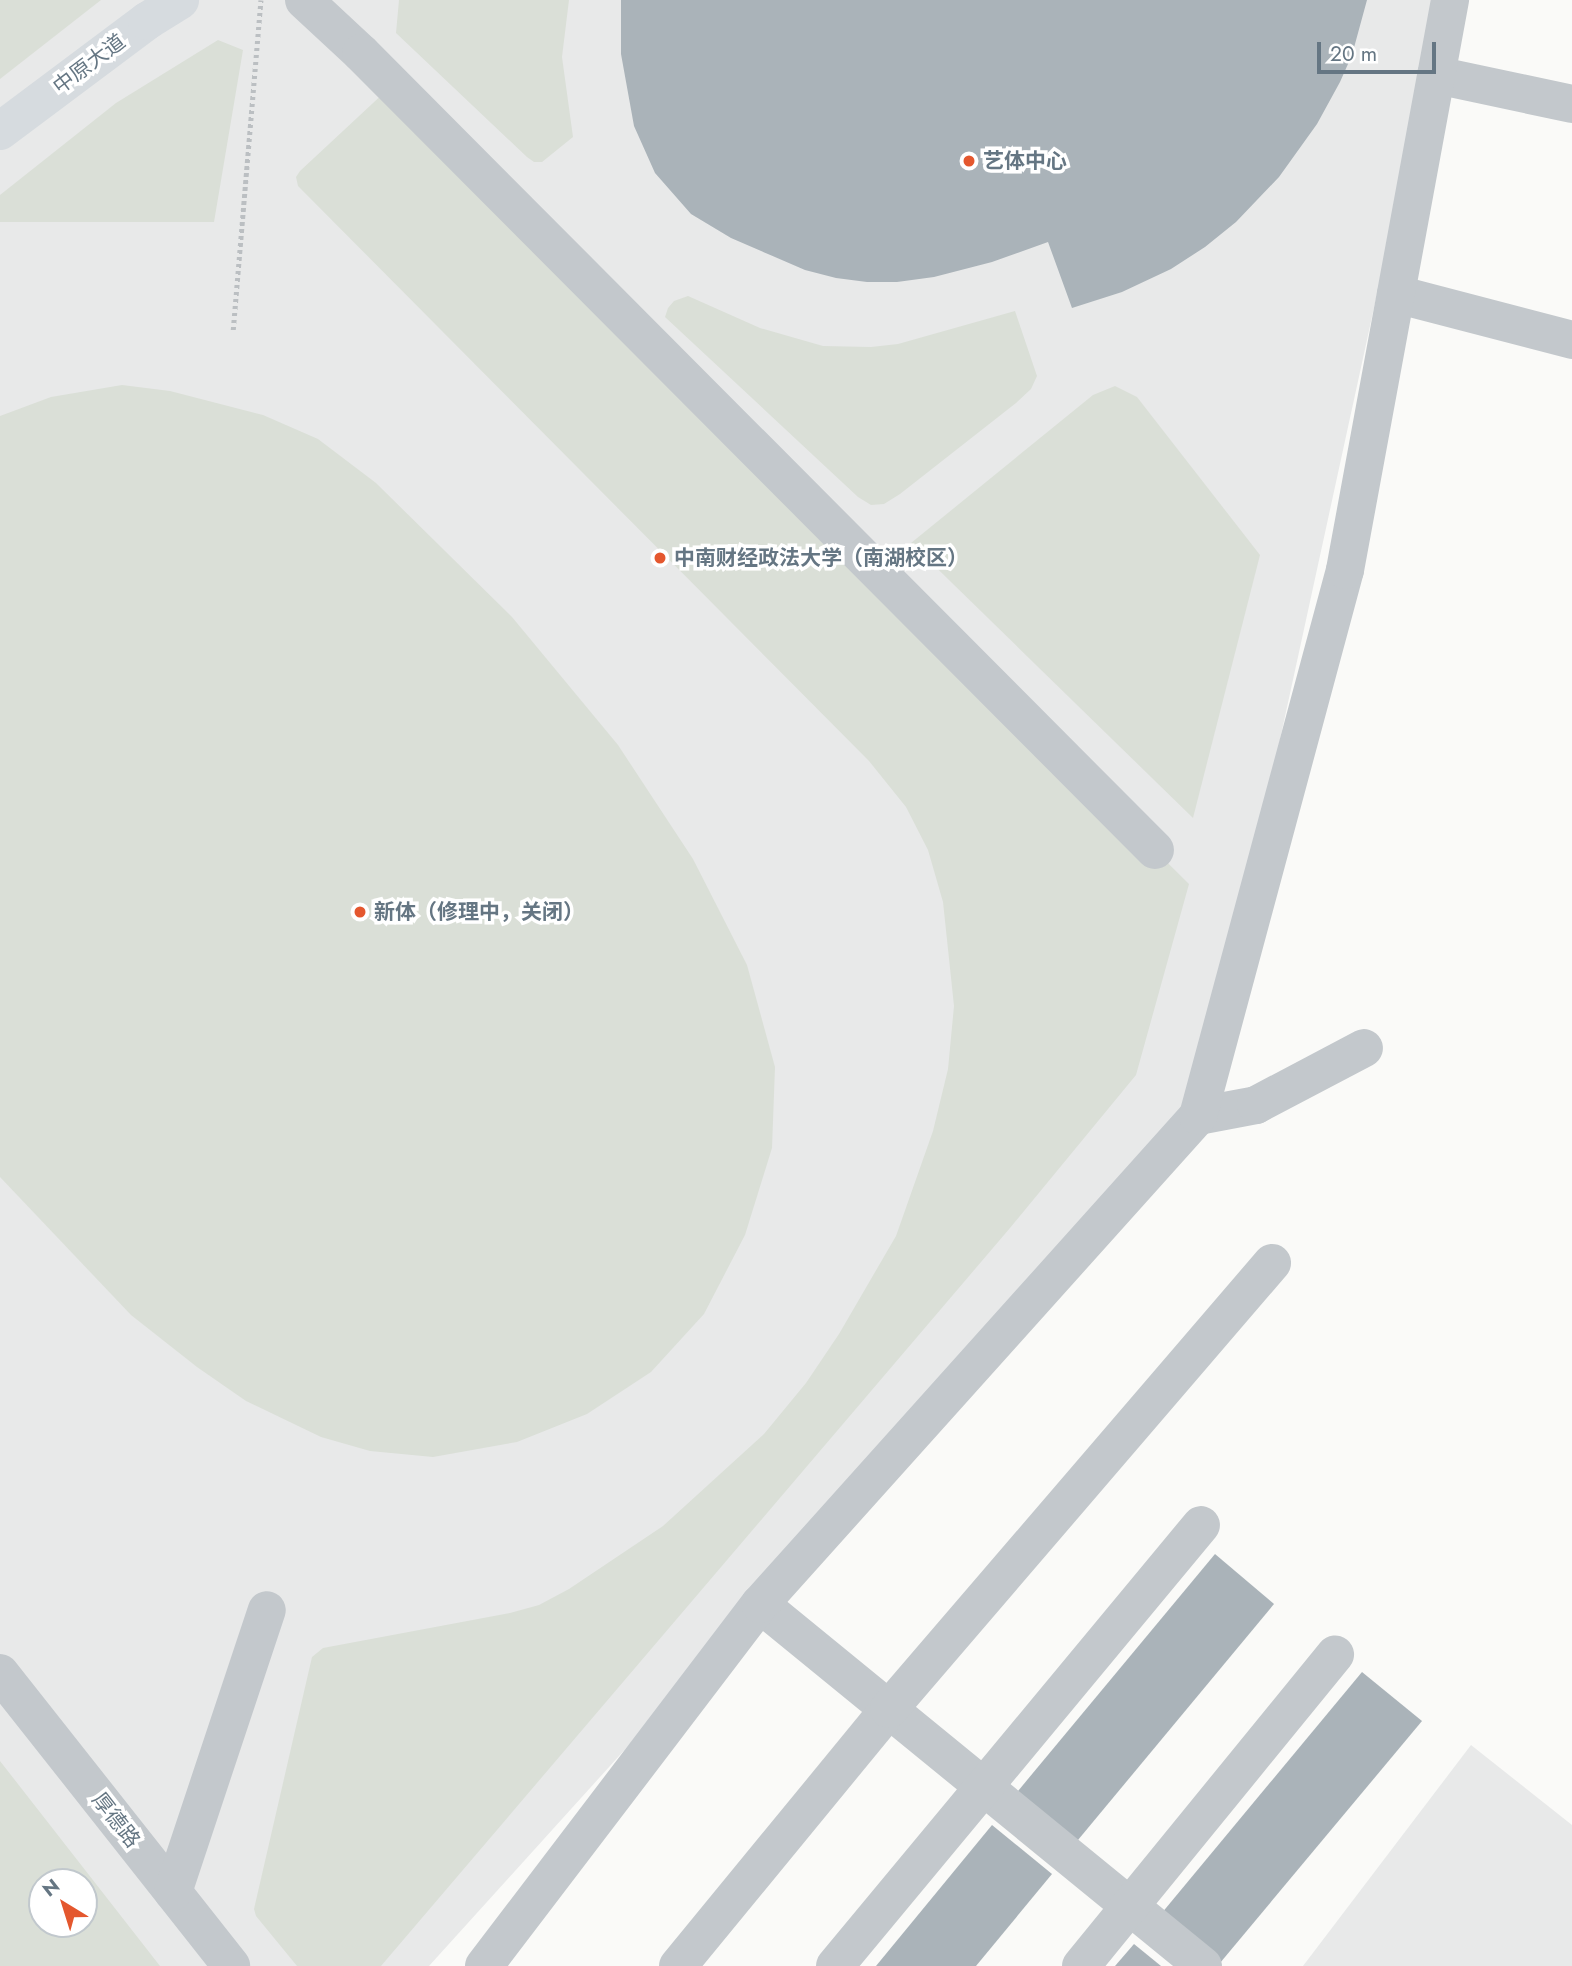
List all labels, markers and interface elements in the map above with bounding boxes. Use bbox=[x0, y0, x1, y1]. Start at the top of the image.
scale bar bbox=[1320, 28, 1439, 72]
street label: 中原大道 bbox=[48, 29, 130, 99]
text: 20 m bbox=[1330, 39, 1377, 69]
place label: 艺体中心 bbox=[983, 148, 1067, 174]
marker: 艺体中心 bbox=[961, 153, 977, 169]
place label: 中南财经政法大学（南湖校区） bbox=[674, 545, 968, 571]
marker: 中南财经政法大学（南湖校区） bbox=[652, 550, 668, 566]
place label: 新体（修理中，关闭） bbox=[374, 899, 584, 925]
marker: 新体（修理中，关闭） bbox=[352, 904, 368, 920]
street label: 厚德路 bbox=[87, 1787, 145, 1853]
north arrow bbox=[28, 1868, 98, 1938]
text: N bbox=[37, 1872, 65, 1903]

